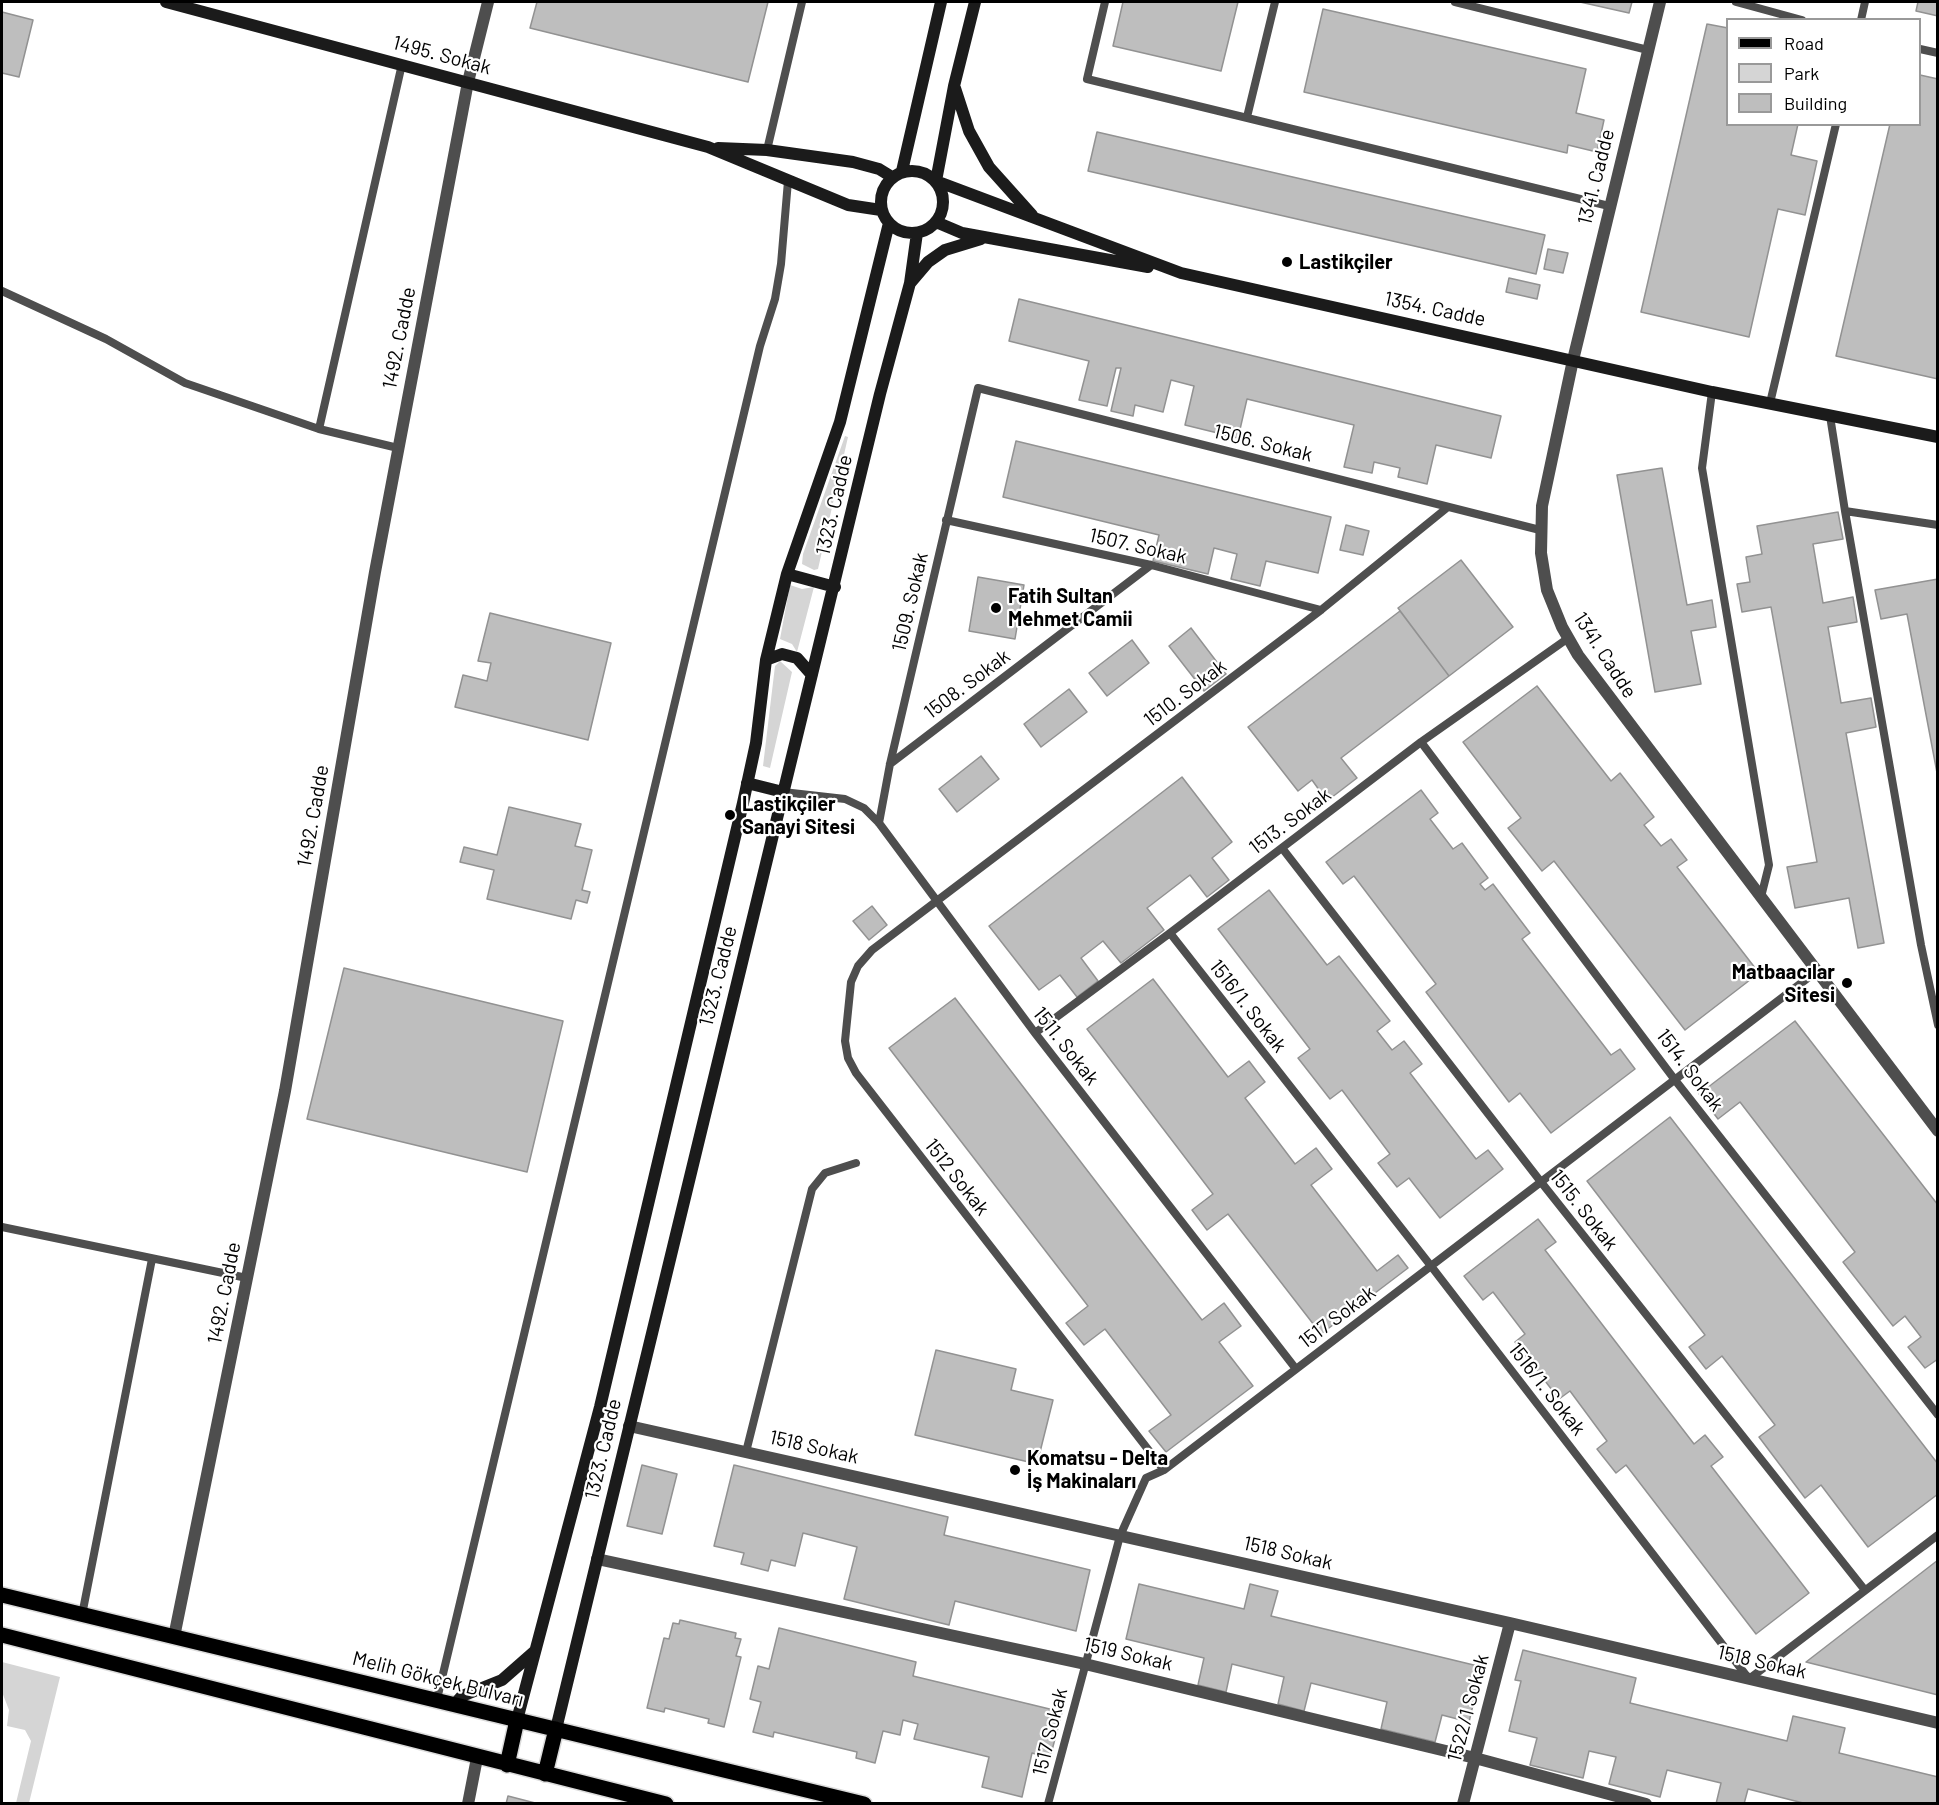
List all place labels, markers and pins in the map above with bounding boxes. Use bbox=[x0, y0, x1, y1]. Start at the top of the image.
place label: Lastikçiler bbox=[1299, 250, 1393, 274]
marker: Lastikçiler bbox=[1280, 255, 1294, 269]
place label: Fatih Sultan Mehmet Camii bbox=[1008, 584, 1133, 631]
marker: Fatih Sultan Mehmet Camii bbox=[989, 601, 1003, 615]
place label: Lastikçiler Sanayi Sitesi bbox=[742, 792, 855, 839]
marker: Lastikçiler Sanayi Sitesi bbox=[723, 808, 737, 822]
place label: Matbaacılar Sitesi bbox=[1732, 960, 1835, 1007]
marker: Matbaacılar Sitesi bbox=[1840, 976, 1854, 990]
place label: Komatsu - Delta İş Makinaları bbox=[1027, 1446, 1168, 1493]
marker: Komatsu - Delta İş Makinaları bbox=[1008, 1463, 1022, 1477]

